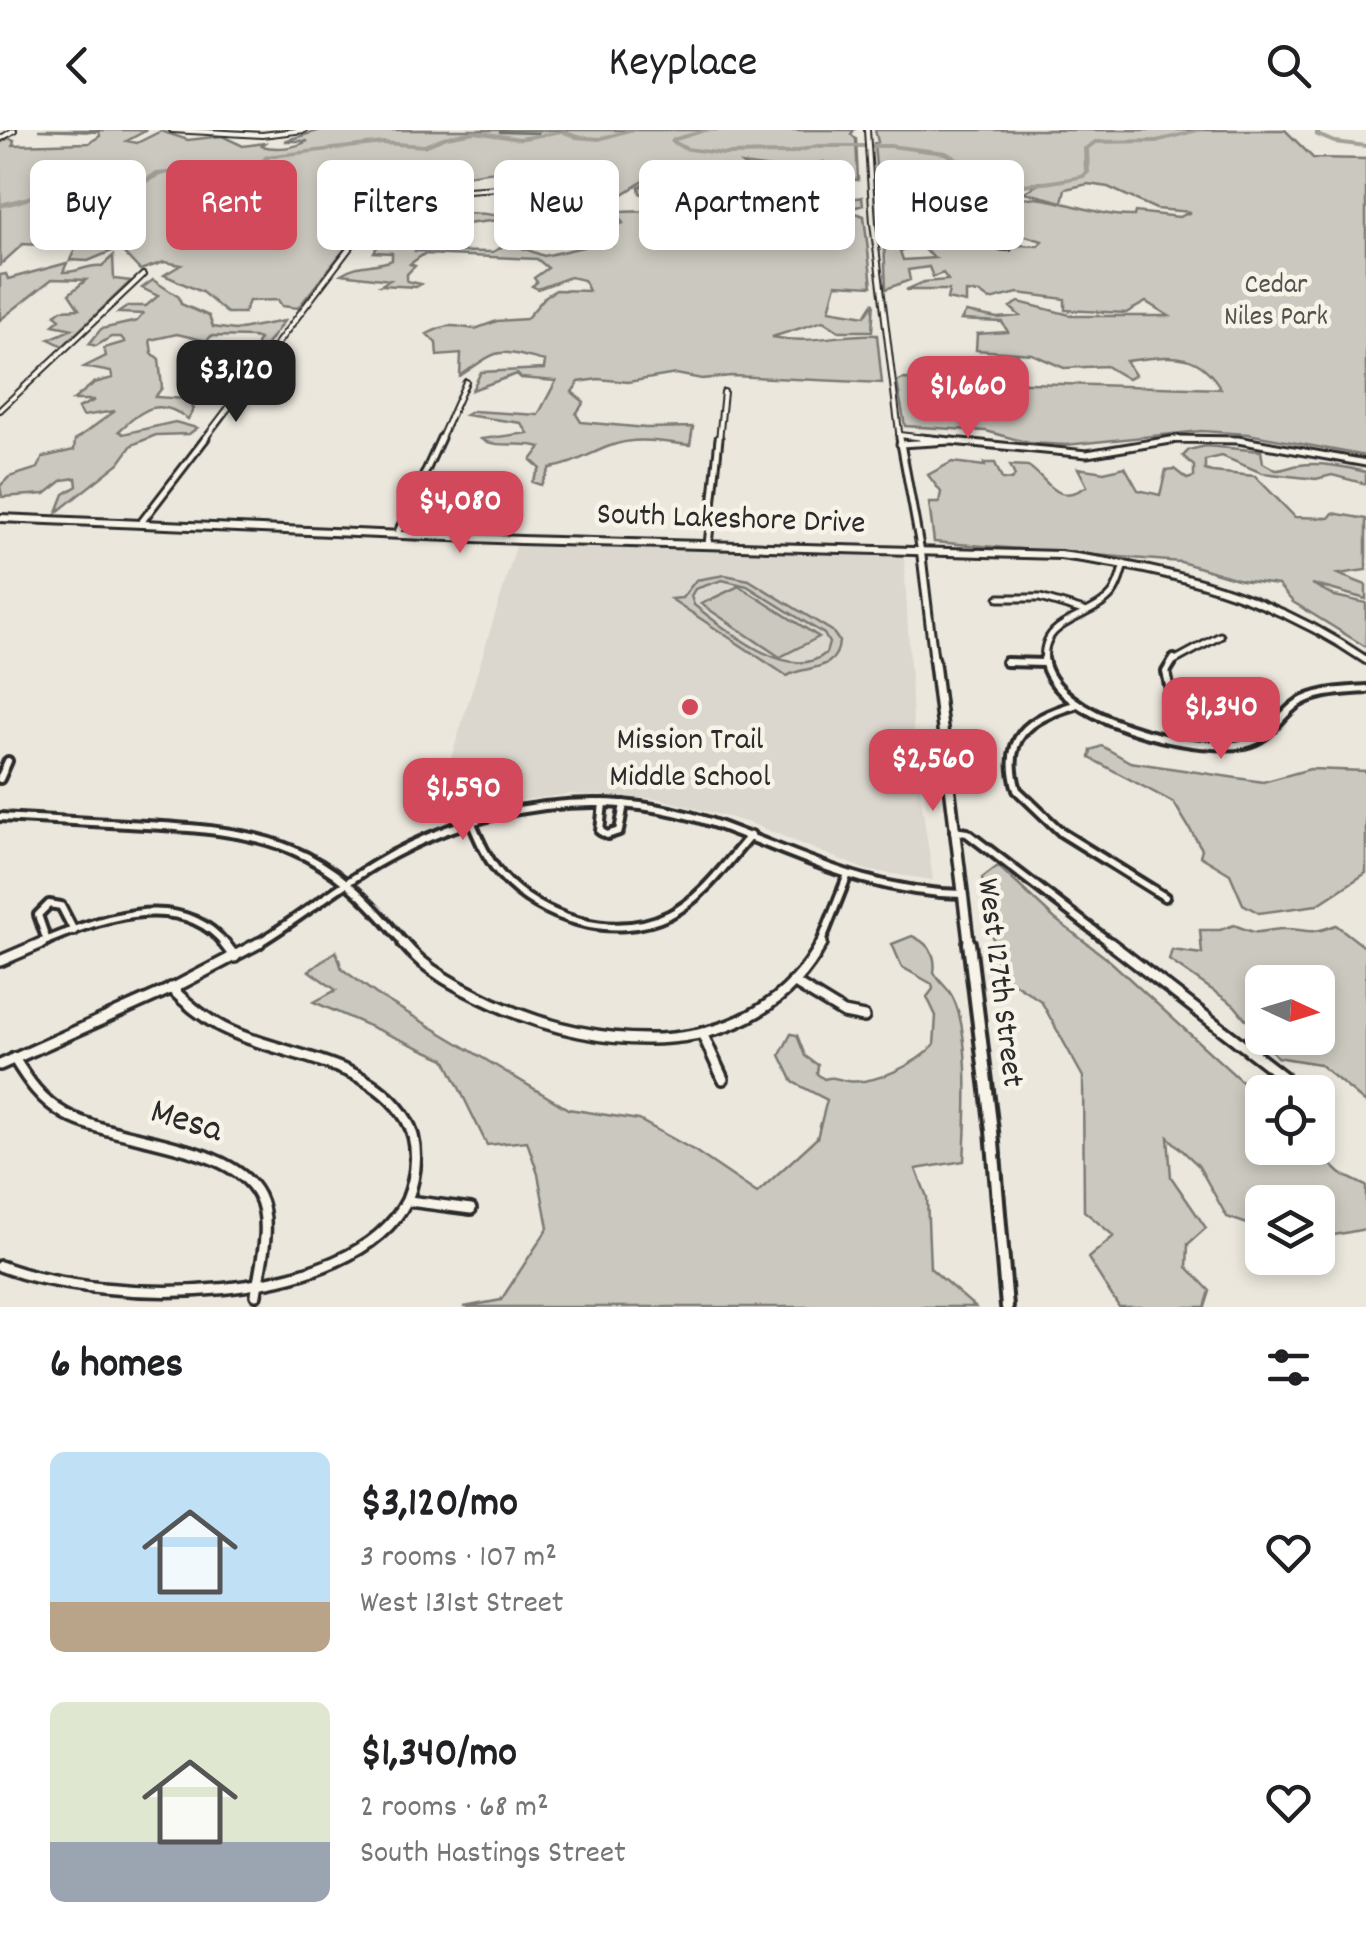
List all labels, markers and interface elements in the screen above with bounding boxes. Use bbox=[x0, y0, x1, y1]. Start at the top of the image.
text: Keyplace bbox=[608, 33, 758, 97]
icon: back bbox=[50, 38, 105, 93]
icon: search bbox=[1261, 38, 1316, 93]
chip: Buy bbox=[30, 160, 146, 250]
chip: Rent bbox=[166, 160, 297, 250]
chip: Filters bbox=[317, 160, 474, 250]
chip: New bbox=[494, 160, 619, 250]
chip: Apartment bbox=[639, 160, 855, 250]
chip: House bbox=[875, 160, 1024, 250]
park label: Cedar Niles Park bbox=[1224, 267, 1328, 339]
pin: $3,120 bbox=[155, 340, 317, 425]
text: $3,120 bbox=[199, 349, 273, 395]
pin: $1,660 bbox=[887, 356, 1049, 441]
text: $1,660 bbox=[929, 365, 1007, 411]
pin: $4,080 bbox=[379, 471, 541, 556]
text: $4,080 bbox=[418, 480, 502, 526]
street label: South Lakeshore Drive bbox=[596, 493, 866, 549]
pin: $1,340 bbox=[1140, 677, 1302, 762]
text: $1,340 bbox=[1184, 686, 1258, 732]
marker: Mission Trail Middle School bbox=[679, 696, 701, 718]
place label: Mission Trail Middle School bbox=[609, 719, 771, 802]
pin: $2,560 bbox=[852, 729, 1014, 814]
text: $2,560 bbox=[891, 738, 975, 784]
pin: $1,590 bbox=[382, 758, 544, 843]
text: $1,590 bbox=[425, 767, 501, 813]
street label: West 127th Street bbox=[962, 876, 1034, 1090]
north arrow bbox=[1245, 965, 1335, 1055]
map controls bbox=[1245, 965, 1335, 1275]
button: locate bbox=[1245, 1075, 1335, 1165]
street label: Mesa bbox=[143, 1086, 230, 1160]
button: layers bbox=[1245, 1185, 1335, 1275]
text: 6 homes bbox=[50, 1337, 183, 1397]
icon: filters bbox=[1261, 1340, 1316, 1395]
text: $3,120/mo bbox=[360, 1476, 518, 1536]
icon: home bbox=[130, 1492, 250, 1612]
icon: heart bbox=[1261, 1525, 1316, 1580]
text: 3 rooms · 107 m² bbox=[360, 1536, 557, 1582]
text: West 131st Street bbox=[360, 1582, 564, 1628]
text: $1,340/mo bbox=[360, 1726, 517, 1786]
icon: home bbox=[130, 1742, 250, 1862]
icon: heart bbox=[1261, 1775, 1316, 1830]
text: 2 rooms · 68 m² bbox=[360, 1786, 549, 1832]
text: South Hastings Street bbox=[360, 1832, 626, 1878]

